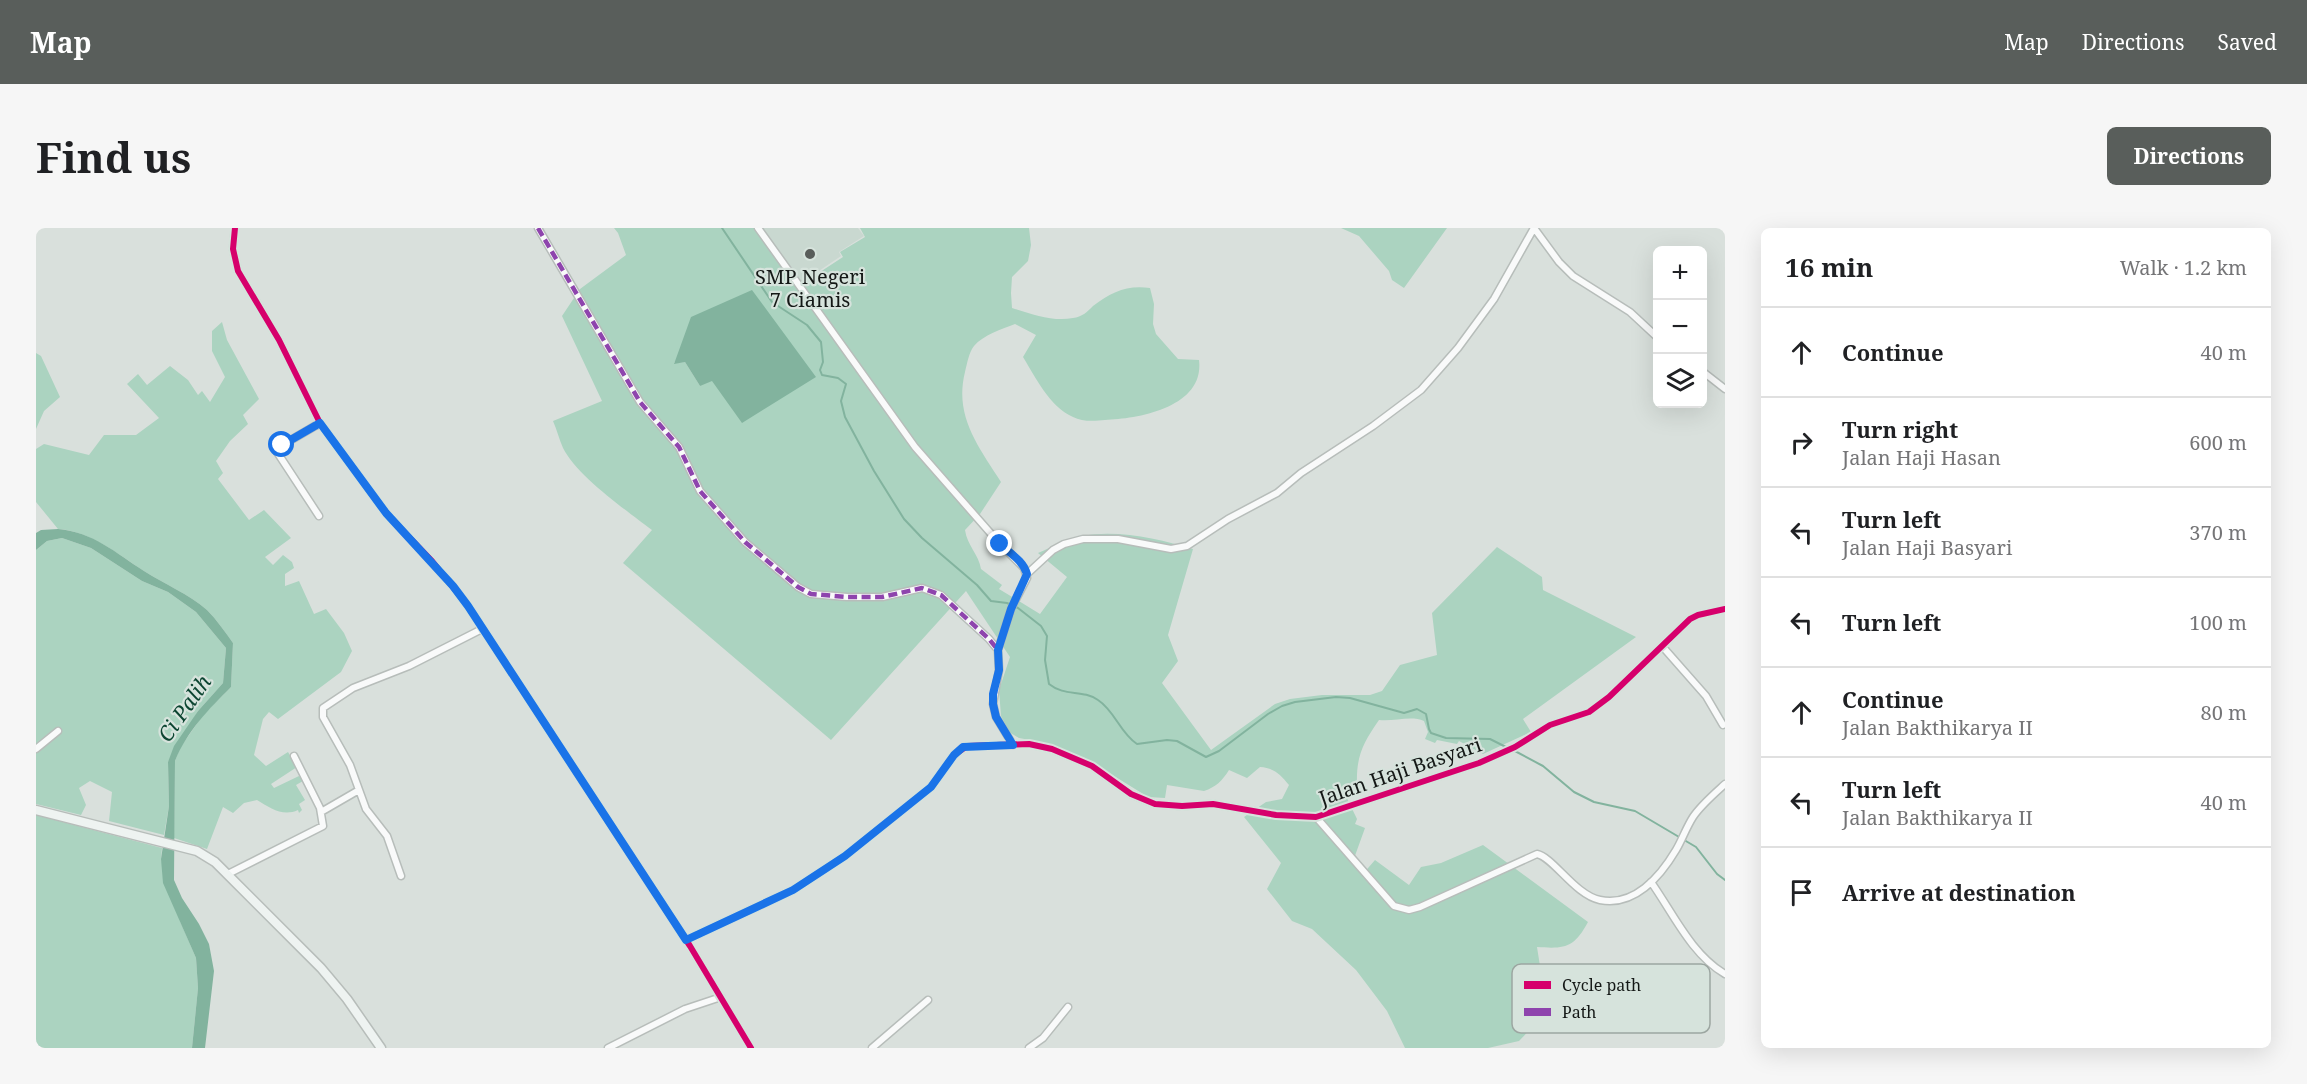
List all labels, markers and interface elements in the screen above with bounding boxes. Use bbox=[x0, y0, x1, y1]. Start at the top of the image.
text: Map bbox=[30, 23, 92, 61]
text: Map bbox=[2004, 28, 2049, 56]
text: Directions bbox=[2082, 28, 2184, 56]
text: Saved bbox=[2217, 28, 2277, 56]
button: Directions bbox=[2107, 127, 2271, 185]
text: Find us bbox=[36, 128, 191, 185]
map controls bbox=[1653, 246, 1707, 408]
button: + bbox=[1653, 246, 1707, 300]
marker: SMP Negeri 7 Ciamis bbox=[803, 247, 817, 261]
text: 16 min bbox=[1785, 249, 1873, 285]
text: Walk · 1.2 km bbox=[2120, 254, 2247, 281]
place label: SMP Negeri 7 Ciamis bbox=[755, 263, 866, 313]
button: − bbox=[1653, 300, 1707, 354]
icon: ahead bbox=[1785, 336, 1818, 369]
text: Continue bbox=[1842, 337, 1944, 367]
text: 40 m bbox=[2201, 339, 2247, 366]
button: layers bbox=[1653, 354, 1707, 408]
text: Turn right bbox=[1842, 414, 1958, 444]
icon: right bbox=[1785, 426, 1818, 459]
text: 600 m bbox=[2189, 429, 2247, 456]
route start bbox=[268, 431, 294, 457]
text: Jalan Haji Hasan bbox=[1842, 444, 2001, 471]
text: Turn left bbox=[1842, 504, 1941, 534]
icon: left bbox=[1785, 516, 1818, 549]
text: 370 m bbox=[2189, 519, 2247, 546]
route end bbox=[986, 530, 1012, 556]
text: Jalan Haji Basyari bbox=[1842, 534, 2012, 561]
icon: left bbox=[1785, 606, 1818, 639]
text: Turn left bbox=[1842, 607, 1941, 637]
text: 100 m bbox=[2189, 609, 2247, 636]
water label: Ci Palih bbox=[151, 669, 217, 747]
text: Continue bbox=[1842, 684, 1944, 714]
icon: ahead bbox=[1785, 696, 1818, 729]
text: 80 m bbox=[2201, 699, 2247, 726]
text: Jalan Bakthikarya II bbox=[1842, 714, 2033, 741]
street label: Jalan Haji Basyari bbox=[1314, 730, 1486, 812]
text: Turn left bbox=[1842, 774, 1941, 804]
icon: left bbox=[1785, 786, 1818, 819]
text: 40 m bbox=[2201, 789, 2247, 816]
text: Jalan Bakthikarya II bbox=[1842, 804, 2033, 831]
icon: arrive bbox=[1785, 876, 1818, 909]
text: Arrive at destination bbox=[1842, 877, 2076, 907]
legend bbox=[1512, 964, 1710, 1033]
text: Cycle path bbox=[1562, 974, 1641, 996]
text: Path bbox=[1562, 1001, 1596, 1023]

